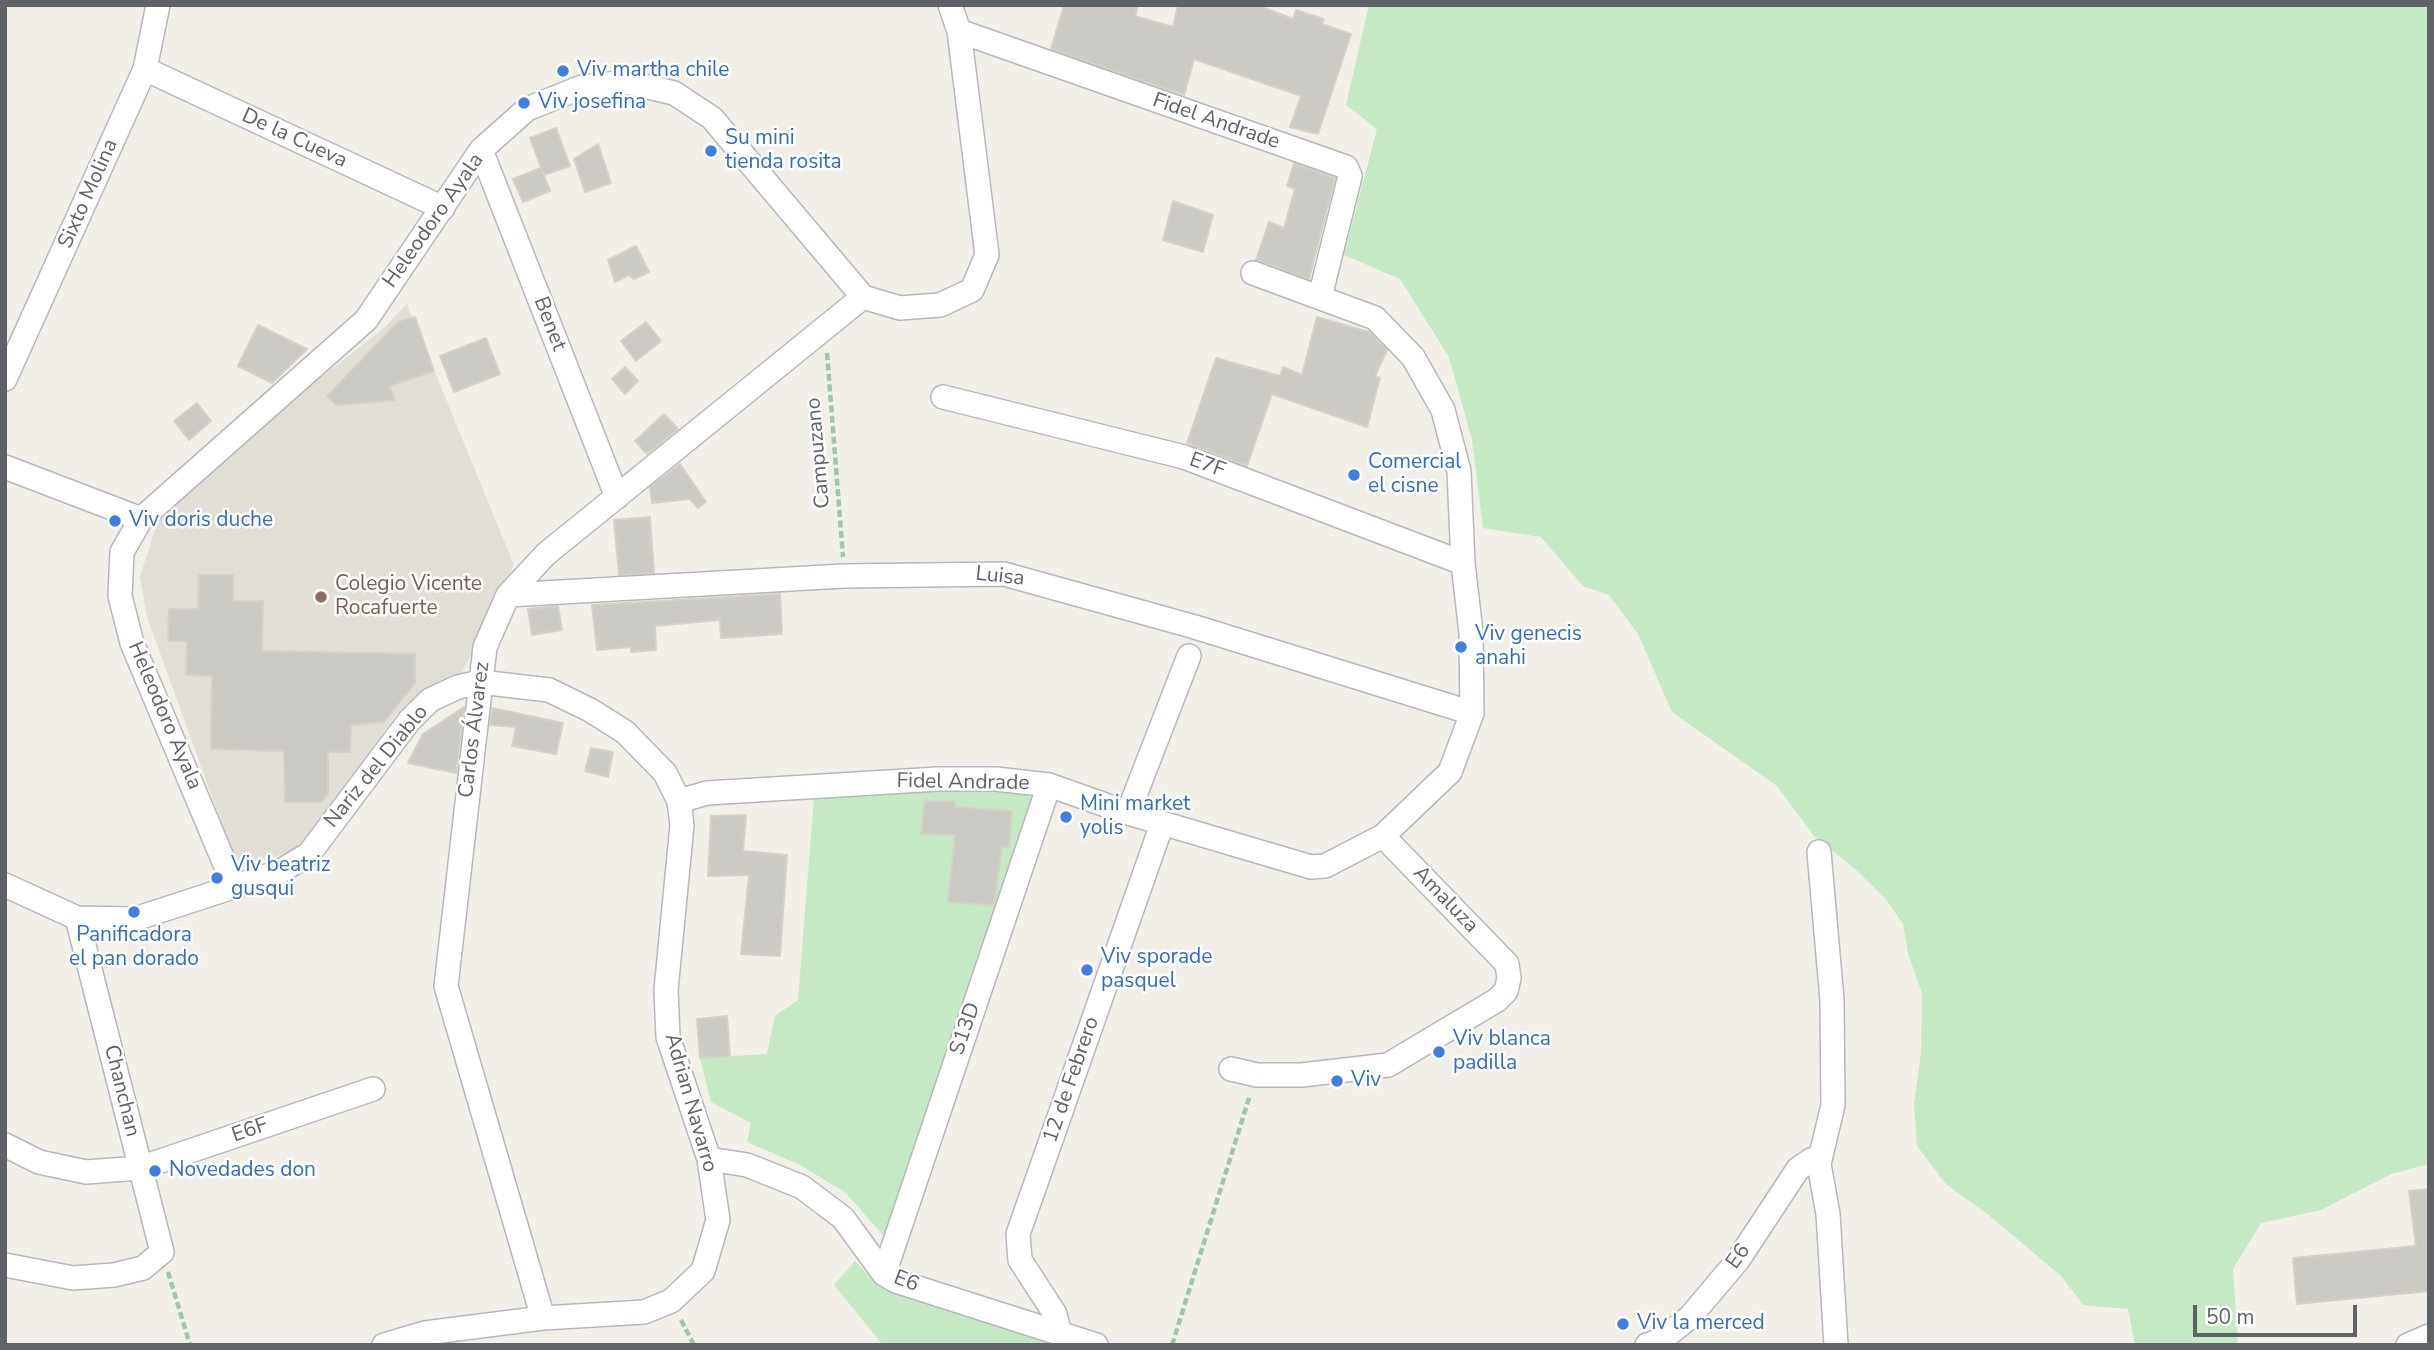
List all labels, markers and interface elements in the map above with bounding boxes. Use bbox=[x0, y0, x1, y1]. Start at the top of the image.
place label: Viv martha chile bbox=[577, 58, 729, 84]
marker: Viv martha chile bbox=[555, 63, 571, 79]
street label: Fidel Andrade bbox=[1149, 88, 1283, 156]
place label: Viv josefina bbox=[538, 90, 646, 116]
marker: Viv josefina bbox=[516, 95, 532, 111]
street label: De la Cueva bbox=[237, 104, 351, 174]
place label: Su mini tienda rosita bbox=[725, 126, 842, 176]
street label: Sixto Molina bbox=[54, 135, 124, 253]
marker: Su mini tienda rosita bbox=[703, 143, 719, 159]
street label: Heleodoro Ayala bbox=[378, 149, 490, 293]
street label: Benet bbox=[527, 293, 571, 355]
street label: Campuzano bbox=[802, 396, 836, 510]
street label: E7F bbox=[1186, 448, 1228, 484]
place label: Comercial el cisne bbox=[1368, 450, 1462, 500]
marker: Comercial el cisne bbox=[1346, 467, 1362, 483]
place label: Viv doris duche bbox=[129, 508, 273, 534]
marker: Viv doris duche bbox=[107, 513, 123, 529]
street label: Luisa bbox=[974, 562, 1026, 592]
place label: Colegio Vicente Rocafuerte bbox=[335, 572, 482, 622]
marker: Colegio Vicente Rocafuerte bbox=[313, 589, 329, 605]
place label: Viv genecis anahi bbox=[1475, 622, 1582, 672]
street label: Heleodoro Ayala bbox=[121, 638, 207, 794]
marker: Viv genecis anahi bbox=[1453, 639, 1469, 655]
street label: Carlos Álvarez bbox=[454, 660, 496, 800]
street label: Nariz del Diablo bbox=[320, 700, 434, 834]
street label: Fidel Andrade bbox=[896, 769, 1030, 797]
place label: Mini market yolis bbox=[1080, 792, 1190, 842]
marker: Mini market yolis bbox=[1058, 809, 1074, 825]
place label: Viv beatriz gusqui bbox=[231, 853, 331, 903]
street label: Amaluza bbox=[1407, 861, 1483, 939]
marker: Viv beatriz gusqui bbox=[209, 870, 225, 886]
marker: Panificadora el pan dorado bbox=[126, 904, 142, 920]
place label: Panificadora el pan dorado bbox=[69, 923, 199, 973]
place label: Viv sporade pasquel bbox=[1101, 945, 1213, 995]
marker: Viv sporade pasquel bbox=[1079, 962, 1095, 978]
street label: S13D bbox=[945, 1000, 987, 1058]
street label: 12 de Febrero bbox=[1039, 1014, 1105, 1146]
place label: Viv blanca padilla bbox=[1453, 1027, 1551, 1077]
street label: Adrian Navarro bbox=[658, 1031, 722, 1175]
street label: Chanchan bbox=[97, 1042, 145, 1140]
marker: Viv blanca padilla bbox=[1431, 1044, 1447, 1060]
place label: Viv bbox=[1351, 1068, 1381, 1094]
marker: Viv bbox=[1329, 1073, 1345, 1089]
street label: E6F bbox=[229, 1113, 271, 1149]
place label: Novedades don bbox=[169, 1158, 316, 1184]
marker: Novedades don bbox=[147, 1163, 163, 1179]
street label: E6 bbox=[1722, 1240, 1756, 1274]
street label: E6 bbox=[890, 1266, 922, 1298]
scale bar bbox=[2196, 1290, 2360, 1334]
text: 50 m bbox=[2206, 1303, 2255, 1331]
place label: Viv la merced bbox=[1637, 1311, 1765, 1337]
marker: Viv la merced bbox=[1615, 1316, 1631, 1332]

